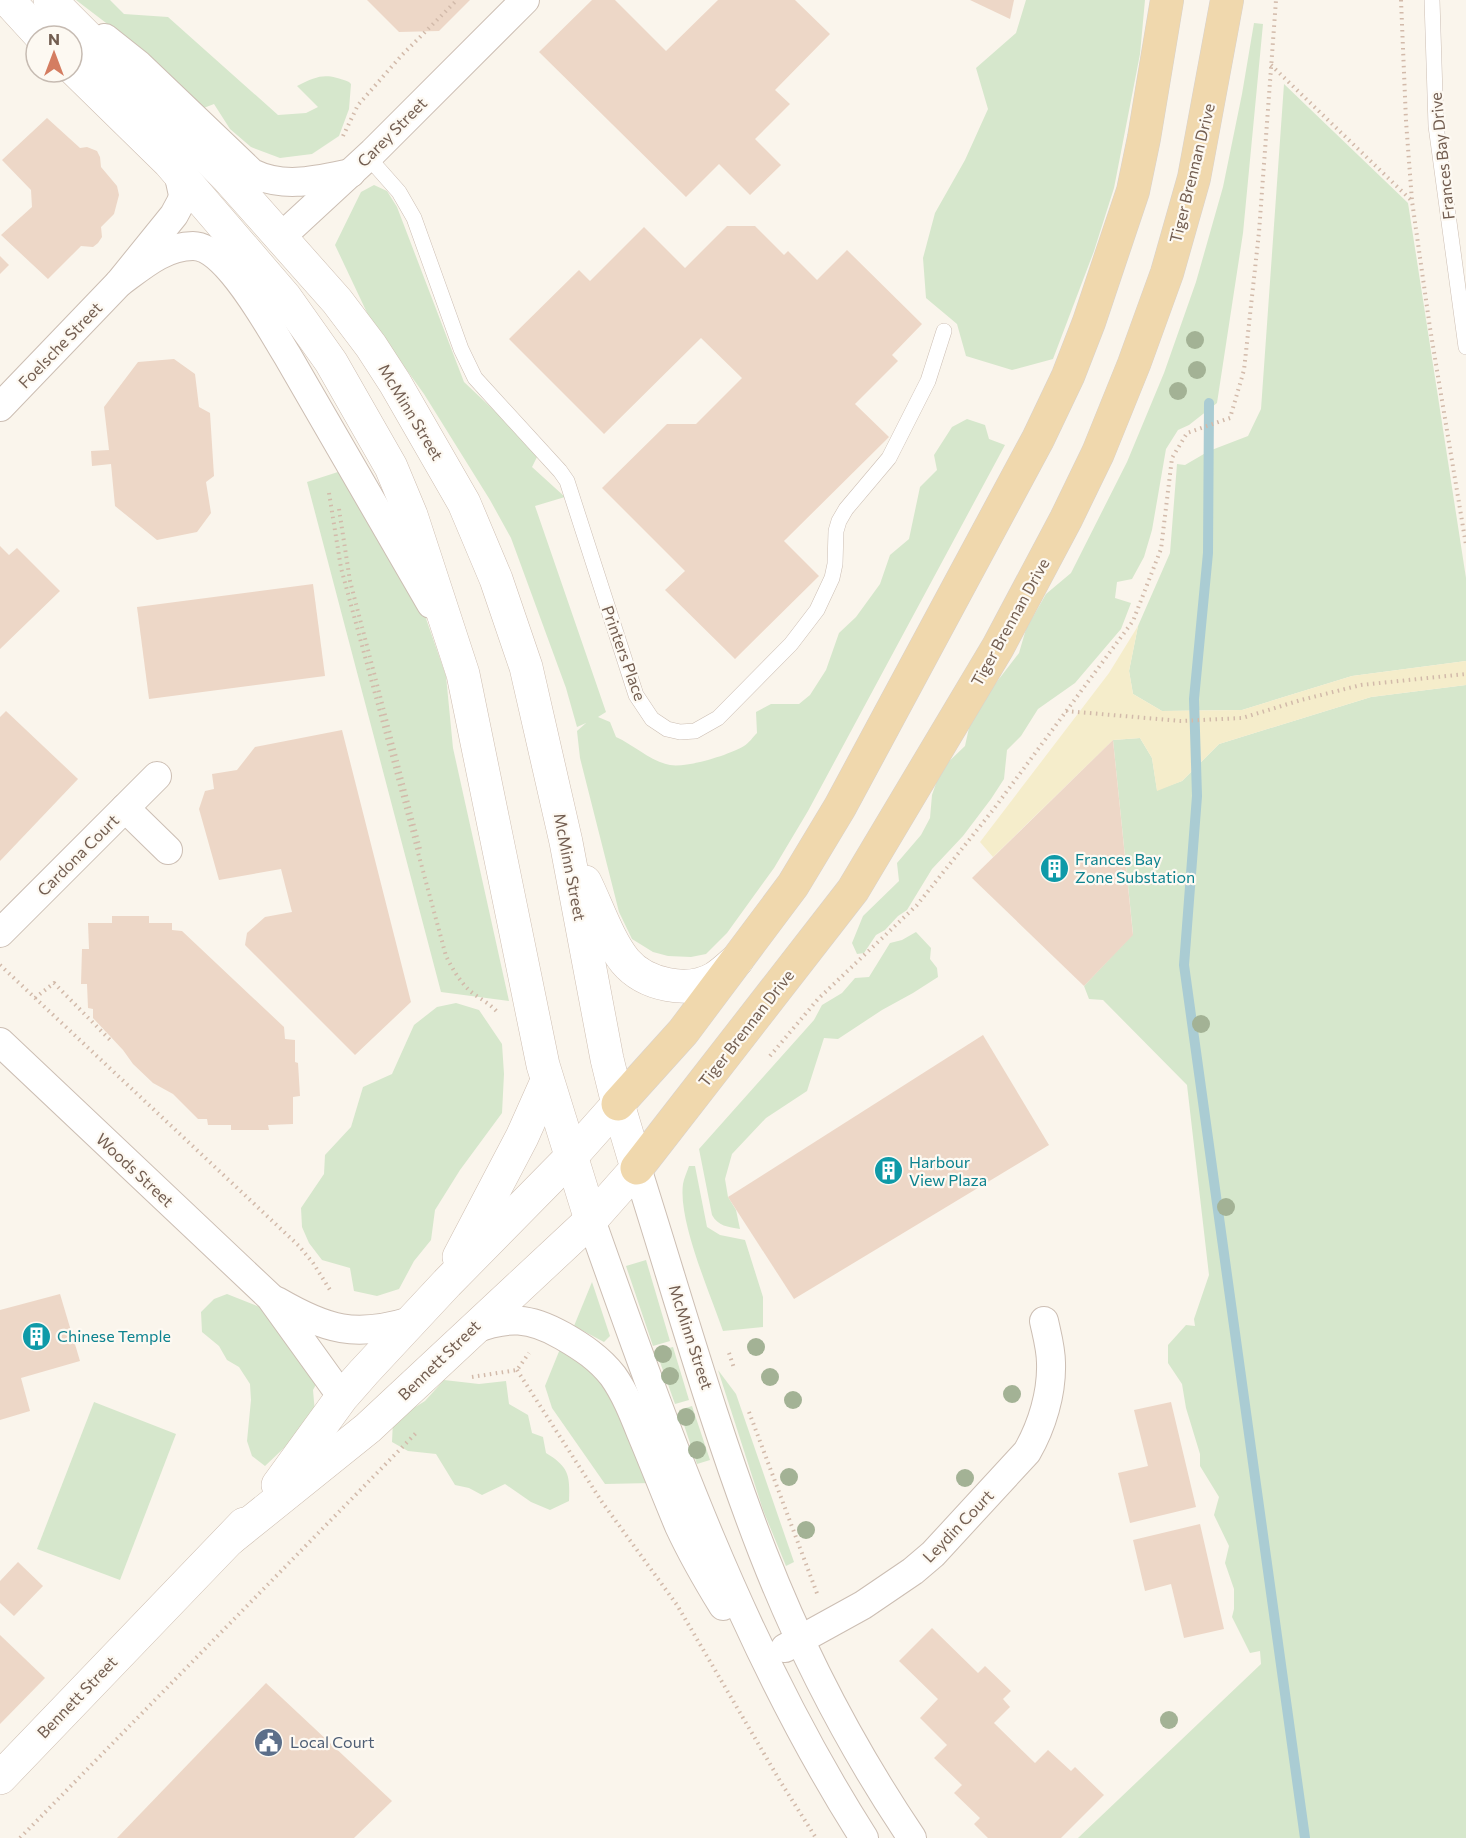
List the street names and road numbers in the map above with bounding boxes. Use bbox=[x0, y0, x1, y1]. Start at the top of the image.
street label: Frances Bay Drive bbox=[1425, 91, 1458, 221]
street label: Carey Street bbox=[353, 93, 431, 170]
street label: Tiger Brennan Drive bbox=[1165, 101, 1218, 245]
street label: Foelsche Street bbox=[14, 297, 106, 392]
street label: McMinn Street bbox=[375, 360, 448, 464]
street label: Tiger Brennan Drive bbox=[967, 555, 1053, 689]
street label: Printers Place bbox=[598, 603, 650, 703]
street label: Cardona Court bbox=[33, 810, 123, 899]
street label: McMinn Street bbox=[551, 811, 590, 923]
street label: Tiger Brennan Drive bbox=[694, 965, 797, 1090]
street label: Woods Street bbox=[93, 1129, 178, 1211]
street label: McMinn Street bbox=[666, 1282, 718, 1392]
street label: Bennett Street bbox=[394, 1315, 484, 1404]
street label: Leydin Court bbox=[918, 1485, 997, 1566]
street label: Bennett Street bbox=[33, 1651, 121, 1742]

